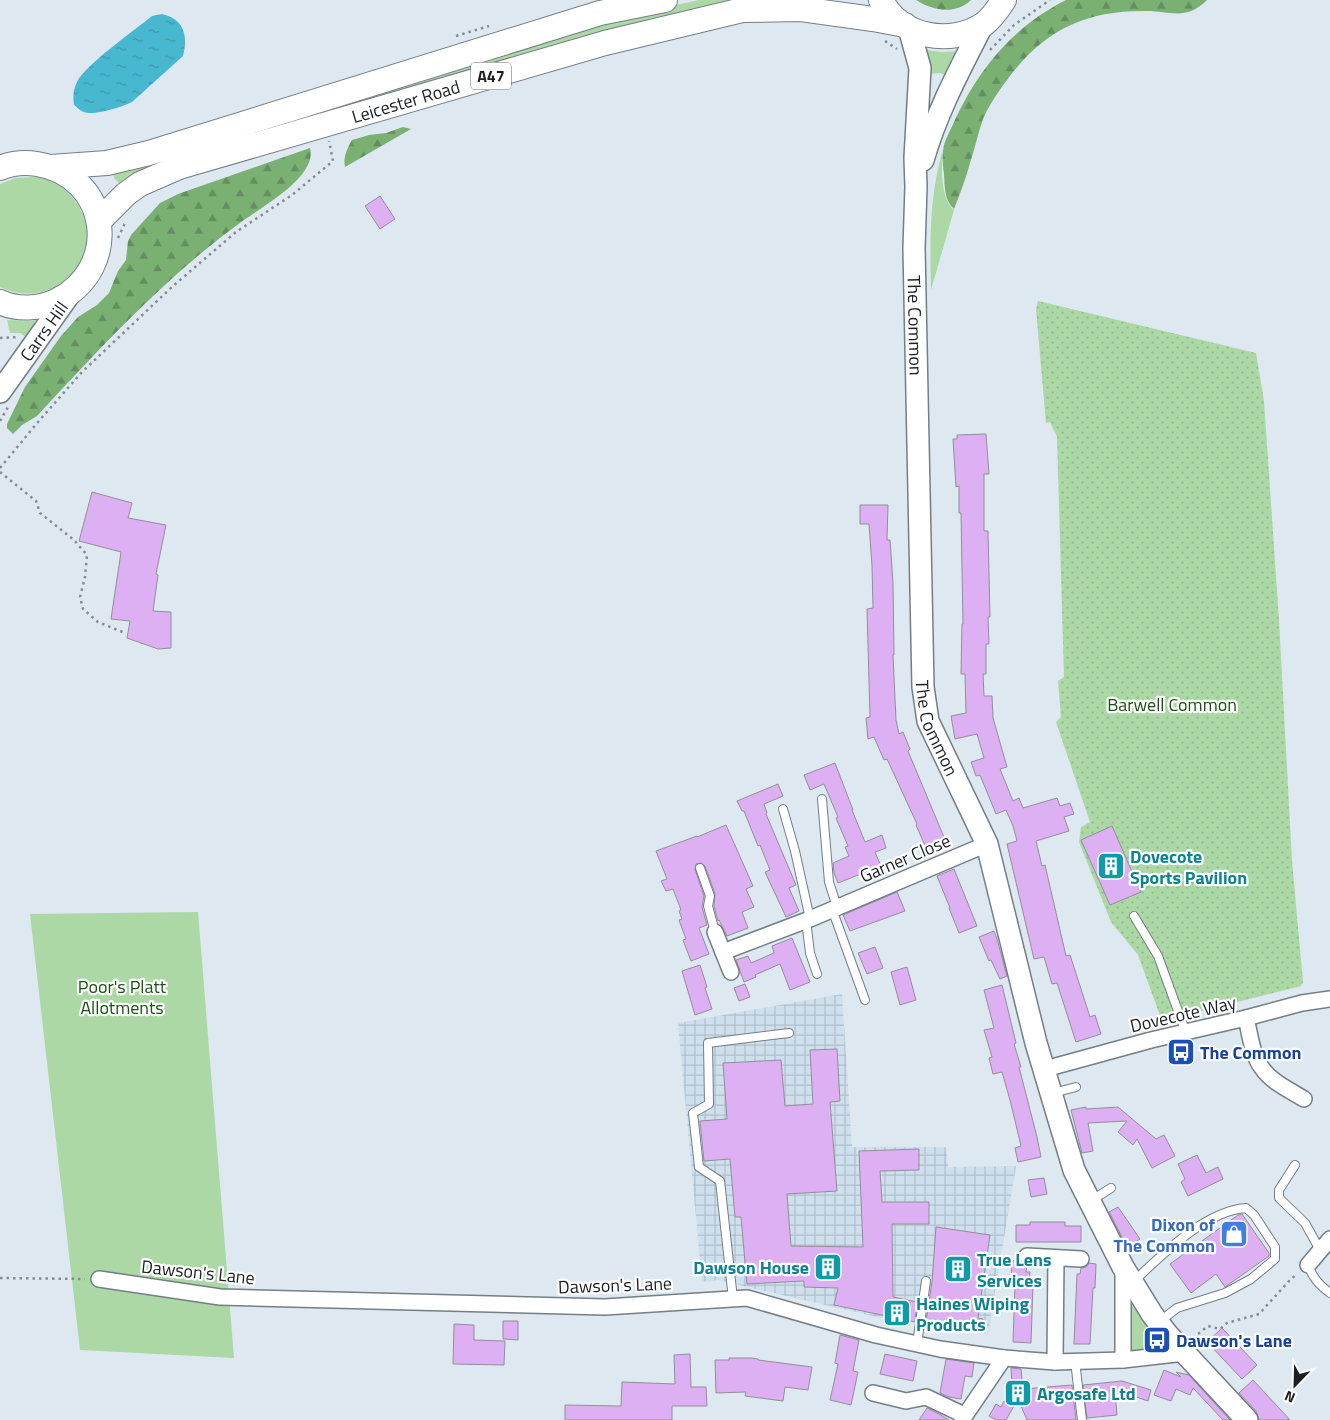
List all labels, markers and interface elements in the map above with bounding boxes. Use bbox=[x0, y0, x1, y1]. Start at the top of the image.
road number: A47 bbox=[471, 62, 511, 90]
street label: Leicester Road bbox=[348, 72, 463, 130]
street label: The Common bbox=[901, 275, 930, 376]
street label: Carrs Hill bbox=[13, 295, 74, 366]
street label: The Common bbox=[909, 680, 966, 780]
park label: Barwell Common bbox=[1107, 691, 1237, 718]
street label: Garner Close bbox=[855, 827, 955, 889]
place label: Dovecote Sports Pavilion bbox=[1130, 843, 1247, 891]
building icon: Dovecote Sports Pavilion bbox=[1096, 851, 1126, 881]
park label: Poor's Platt Allotments bbox=[78, 973, 167, 1021]
street label: Dovecote Way bbox=[1127, 989, 1239, 1039]
bus stop icon: The Common bbox=[1166, 1037, 1196, 1067]
place label: The Common bbox=[1200, 1039, 1302, 1066]
place label: Dixon of The Common bbox=[1113, 1211, 1216, 1259]
shop icon: Dixon of The Common bbox=[1219, 1219, 1249, 1249]
place label: True Lens Services bbox=[977, 1246, 1051, 1294]
building icon: Dawson House bbox=[813, 1252, 843, 1282]
street label: Dawson's Lane bbox=[140, 1253, 256, 1291]
place label: Dawson House bbox=[693, 1254, 809, 1281]
building icon: True Lens Services bbox=[943, 1254, 973, 1284]
street label: Dawson's Lane bbox=[558, 1270, 672, 1300]
place label: Haines Wiping Products bbox=[916, 1290, 1029, 1338]
building icon: Haines Wiping Products bbox=[882, 1298, 912, 1328]
bus stop icon: Dawson's Lane bbox=[1142, 1325, 1172, 1355]
place label: Dawson's Lane bbox=[1176, 1327, 1292, 1354]
north arrow bbox=[1270, 1360, 1320, 1410]
building icon: Argosafe Ltd bbox=[1003, 1378, 1033, 1408]
place label: Argosafe Ltd bbox=[1037, 1380, 1136, 1407]
text: N bbox=[1281, 1386, 1298, 1409]

